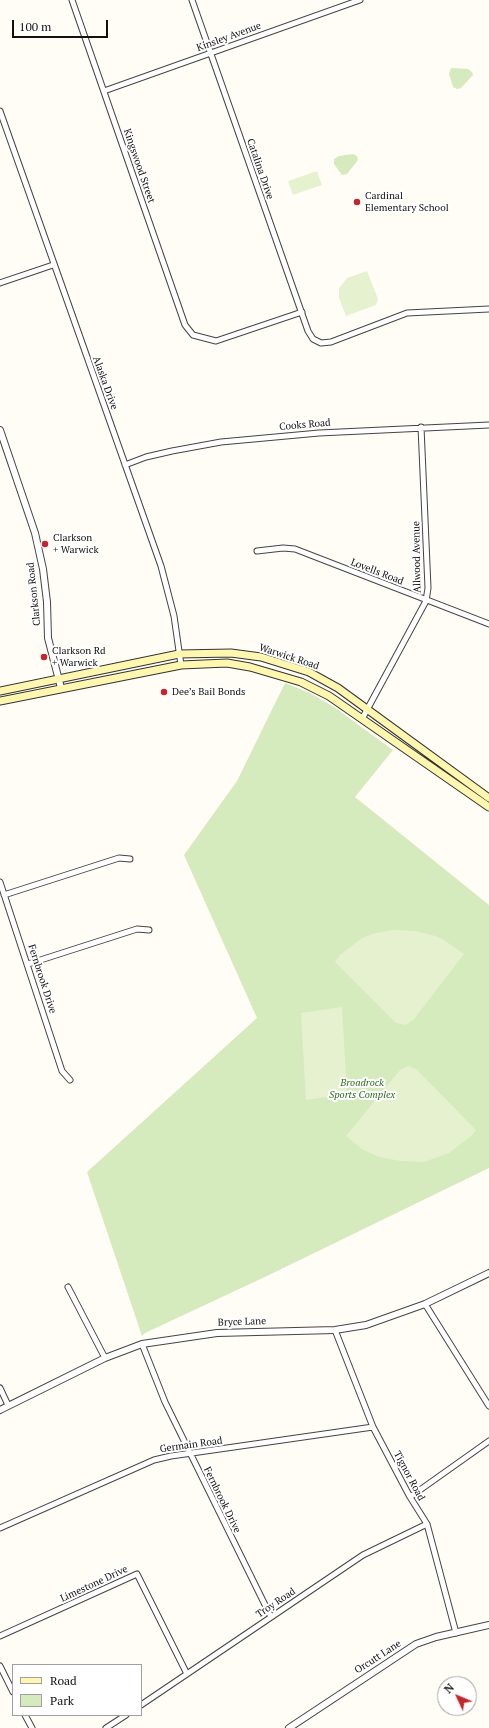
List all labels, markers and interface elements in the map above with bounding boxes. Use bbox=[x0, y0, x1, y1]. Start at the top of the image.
scale bar bbox=[14, 12, 110, 38]
text: 100 m bbox=[19, 19, 51, 34]
street label: Kinsley Avenue bbox=[195, 20, 263, 54]
street label: Kingswood Street bbox=[121, 127, 157, 205]
street label: Catalina Drive bbox=[244, 137, 276, 201]
place label: Cardinal Elementary School bbox=[365, 190, 449, 214]
marker: Cardinal Elementary School bbox=[352, 197, 362, 207]
street label: Alaska Drive bbox=[90, 355, 120, 411]
street label: Cooks Road bbox=[279, 417, 331, 433]
street label: Allwood Avenue bbox=[410, 521, 424, 593]
place label: Clarkson + Warwick bbox=[53, 532, 99, 556]
marker: Clarkson + Warwick bbox=[40, 539, 50, 549]
street label: Lovells Road bbox=[349, 556, 405, 588]
street label: Clarkson Road bbox=[25, 562, 43, 626]
street label: Warwick Road bbox=[257, 642, 321, 672]
place label: Clarkson Rd + Warwick bbox=[52, 645, 106, 668]
marker: Clarkson Rd + Warwick bbox=[39, 652, 49, 662]
place label: Dee’s Bail Bonds bbox=[172, 686, 245, 698]
marker: Dee’s Bail Bonds bbox=[159, 687, 169, 697]
street label: Fernbrook Drive bbox=[25, 943, 59, 1015]
park label: Broadrock Sports Complex bbox=[329, 1077, 395, 1100]
street label: Bryce Lane bbox=[218, 1315, 266, 1329]
street label: Germain Road bbox=[159, 1435, 223, 1455]
street label: Tignor Road bbox=[391, 1449, 427, 1503]
street label: Fernbrook Drive bbox=[201, 1465, 243, 1535]
street label: Limestone Drive bbox=[58, 1563, 130, 1605]
street label: Troy Road bbox=[254, 1585, 298, 1621]
street label: Orcutt Lane bbox=[353, 1638, 403, 1676]
legend bbox=[12, 1664, 142, 1716]
text: Road bbox=[50, 1673, 77, 1688]
north arrow bbox=[437, 1676, 477, 1716]
text: N bbox=[441, 1680, 457, 1696]
text: Park bbox=[50, 1693, 74, 1708]

